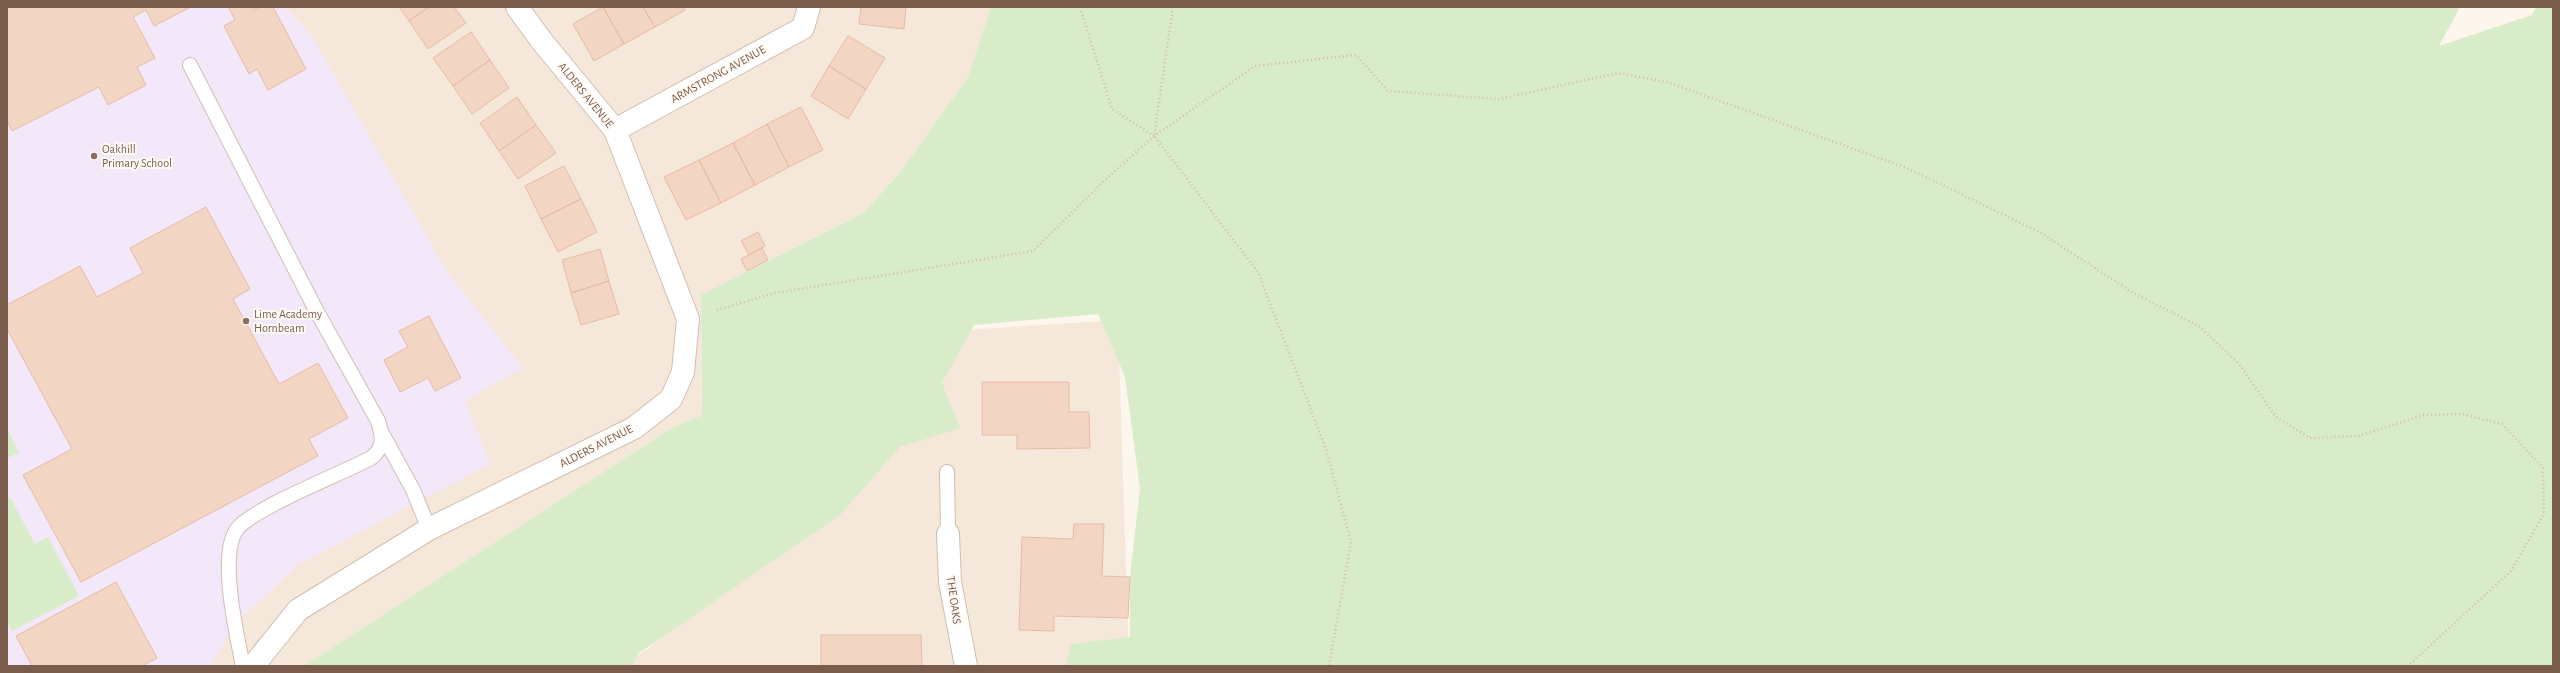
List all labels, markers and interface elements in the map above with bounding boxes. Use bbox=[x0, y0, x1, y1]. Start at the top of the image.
street label: ARMSTRONG AVENUE bbox=[669, 43, 768, 105]
street label: ALDERS AVENUE bbox=[556, 60, 616, 130]
place label: Oakhill Primary School bbox=[102, 143, 172, 170]
marker: Oakhill Primary School bbox=[89, 151, 99, 161]
place label: Lime Academy Hornbeam bbox=[254, 308, 322, 334]
marker: Lime Academy Hornbeam bbox=[241, 316, 251, 326]
street label: ALDERS AVENUE bbox=[557, 422, 635, 470]
street label: THE OAKS bbox=[945, 575, 963, 625]

